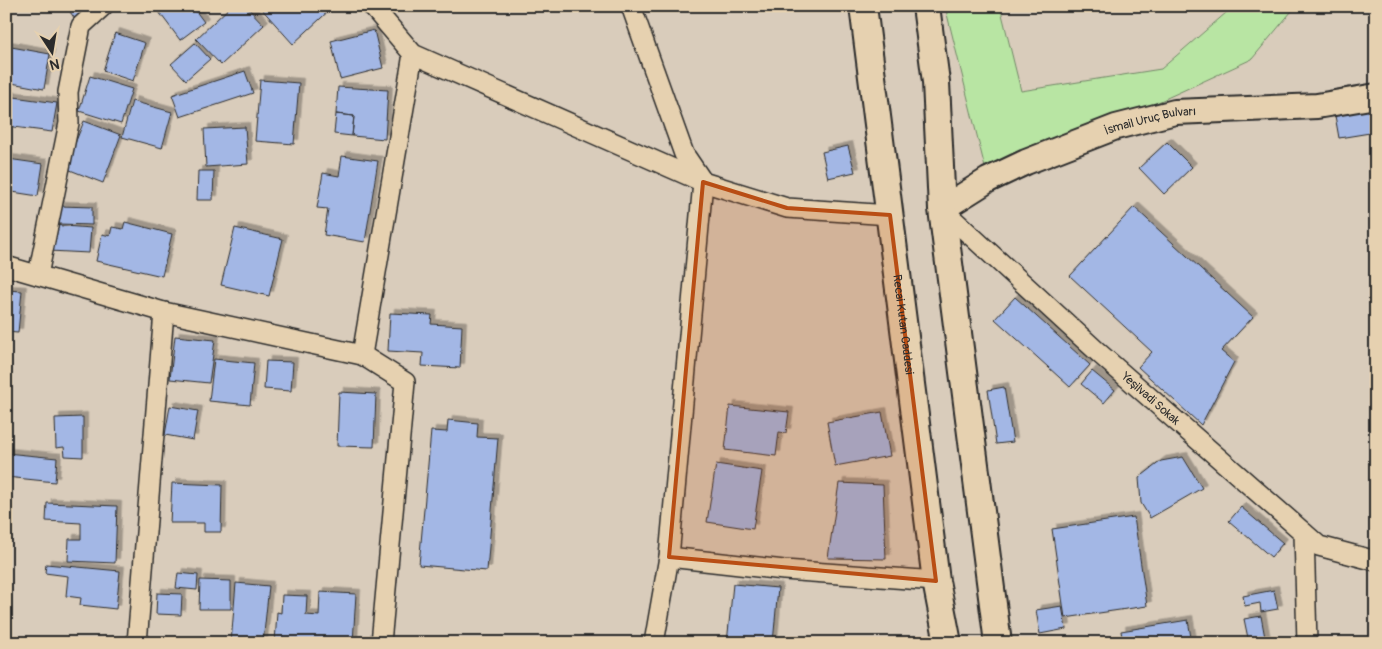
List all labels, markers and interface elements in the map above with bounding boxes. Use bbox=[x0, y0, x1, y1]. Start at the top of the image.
north arrow bbox=[28, 28, 78, 78]
text: N bbox=[48, 55, 61, 74]
street label: İsmail Uruç Bulvarı bbox=[1102, 104, 1196, 139]
street label: Recai Kutan Caddesi bbox=[889, 274, 917, 375]
street label: Yeşilvadi Sokak bbox=[1117, 369, 1183, 429]

